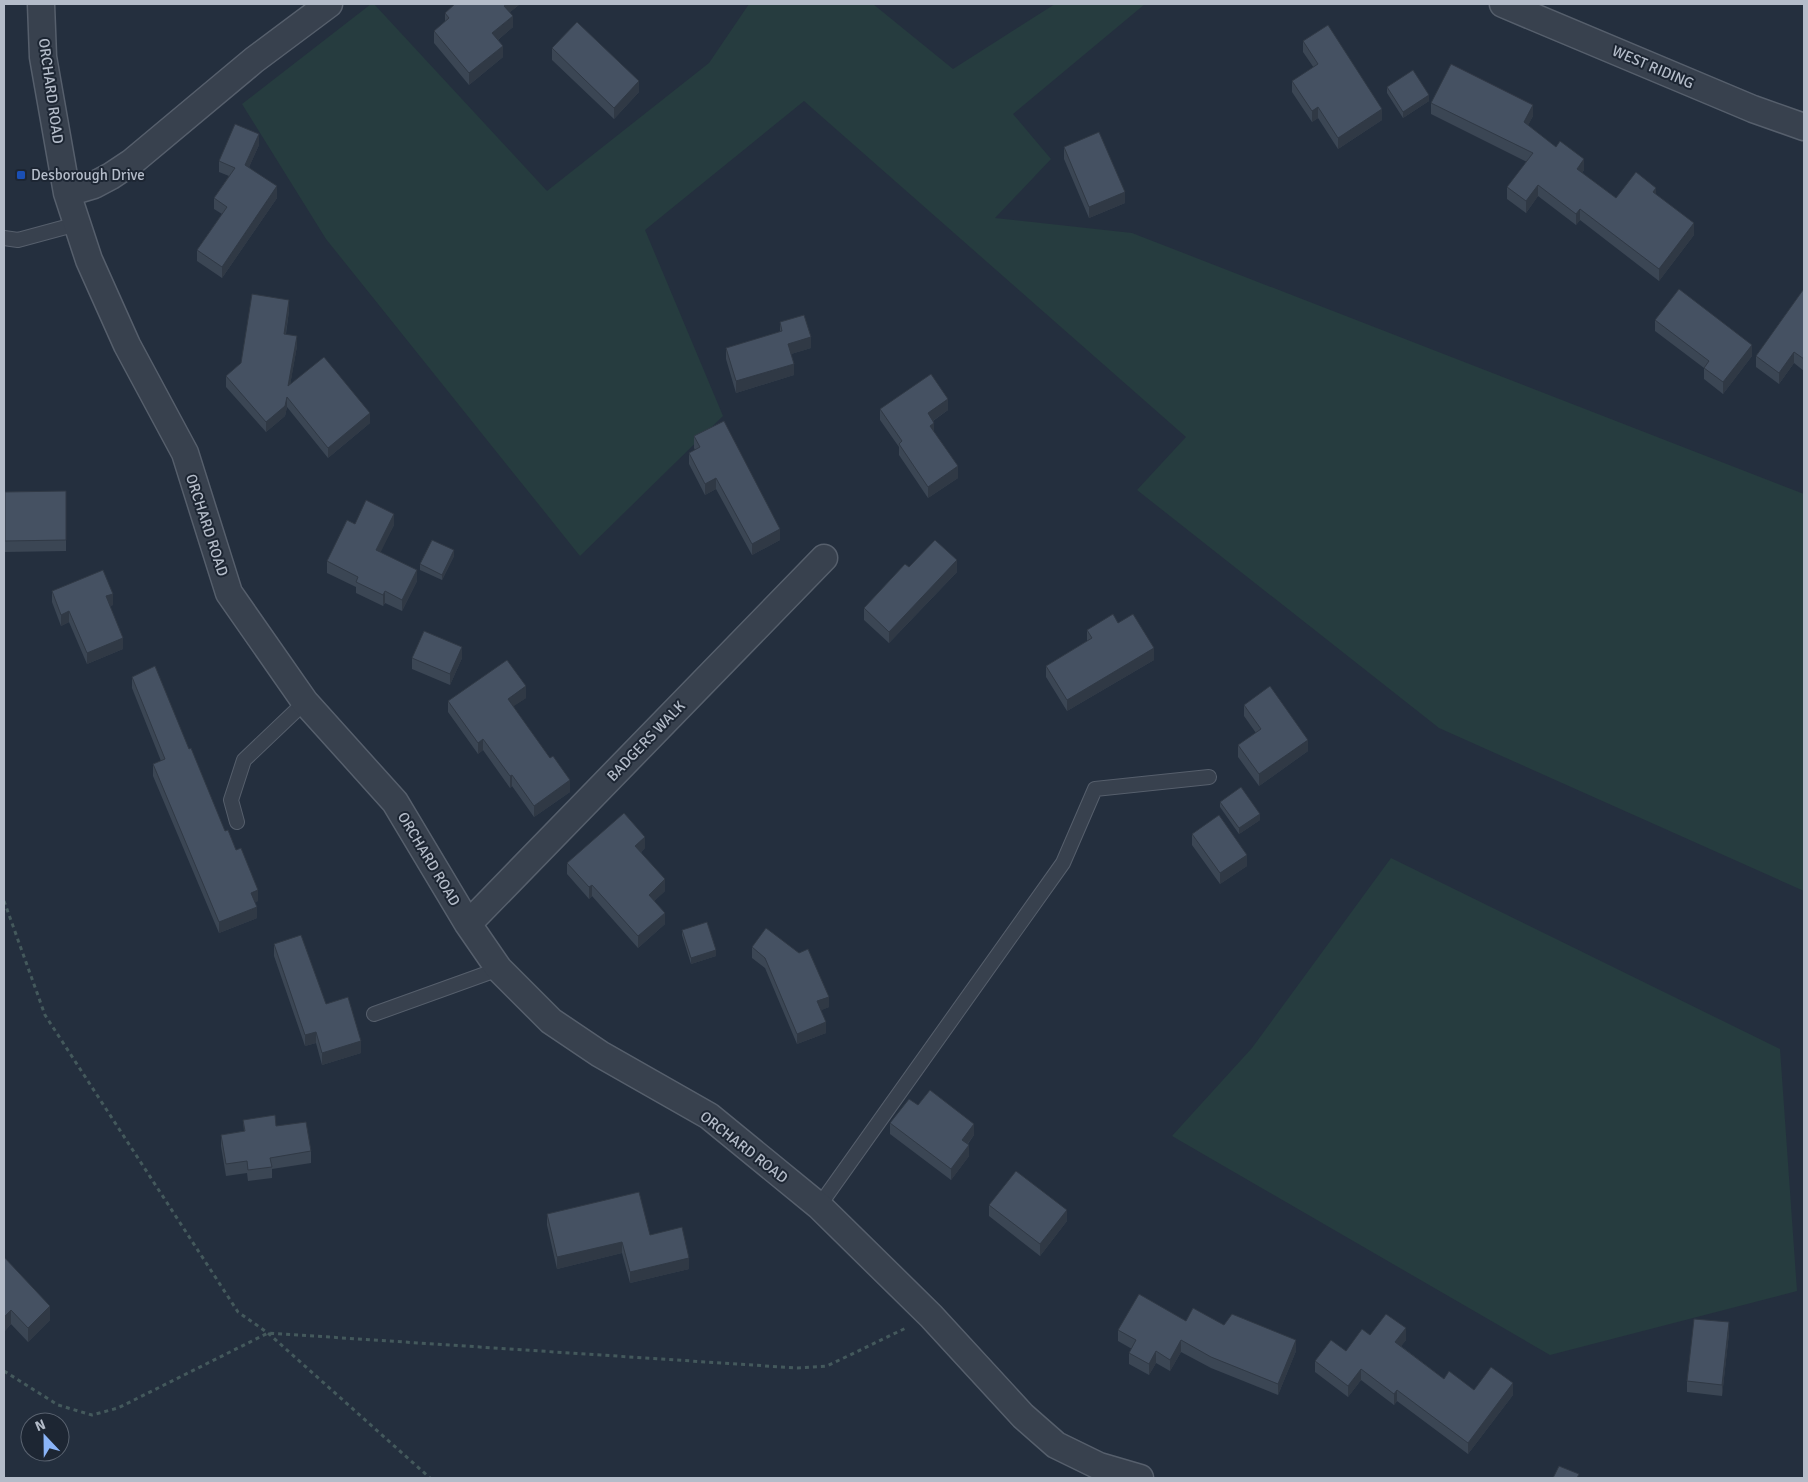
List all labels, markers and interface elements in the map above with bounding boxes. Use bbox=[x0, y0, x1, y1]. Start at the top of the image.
street label: ORCHARD ROAD bbox=[35, 37, 67, 145]
street label: WEST RIDING bbox=[1609, 42, 1697, 92]
place label: Desborough Drive bbox=[31, 166, 145, 184]
marker: Desborough Drive bbox=[15, 169, 27, 181]
street label: ORCHARD ROAD bbox=[182, 472, 232, 578]
street label: BADGERS WALK bbox=[603, 697, 689, 785]
street label: ORCHARD ROAD bbox=[394, 809, 464, 909]
street label: ORCHARD ROAD bbox=[697, 1107, 791, 1187]
north arrow bbox=[20, 1412, 70, 1462]
text: N bbox=[33, 1416, 48, 1435]

